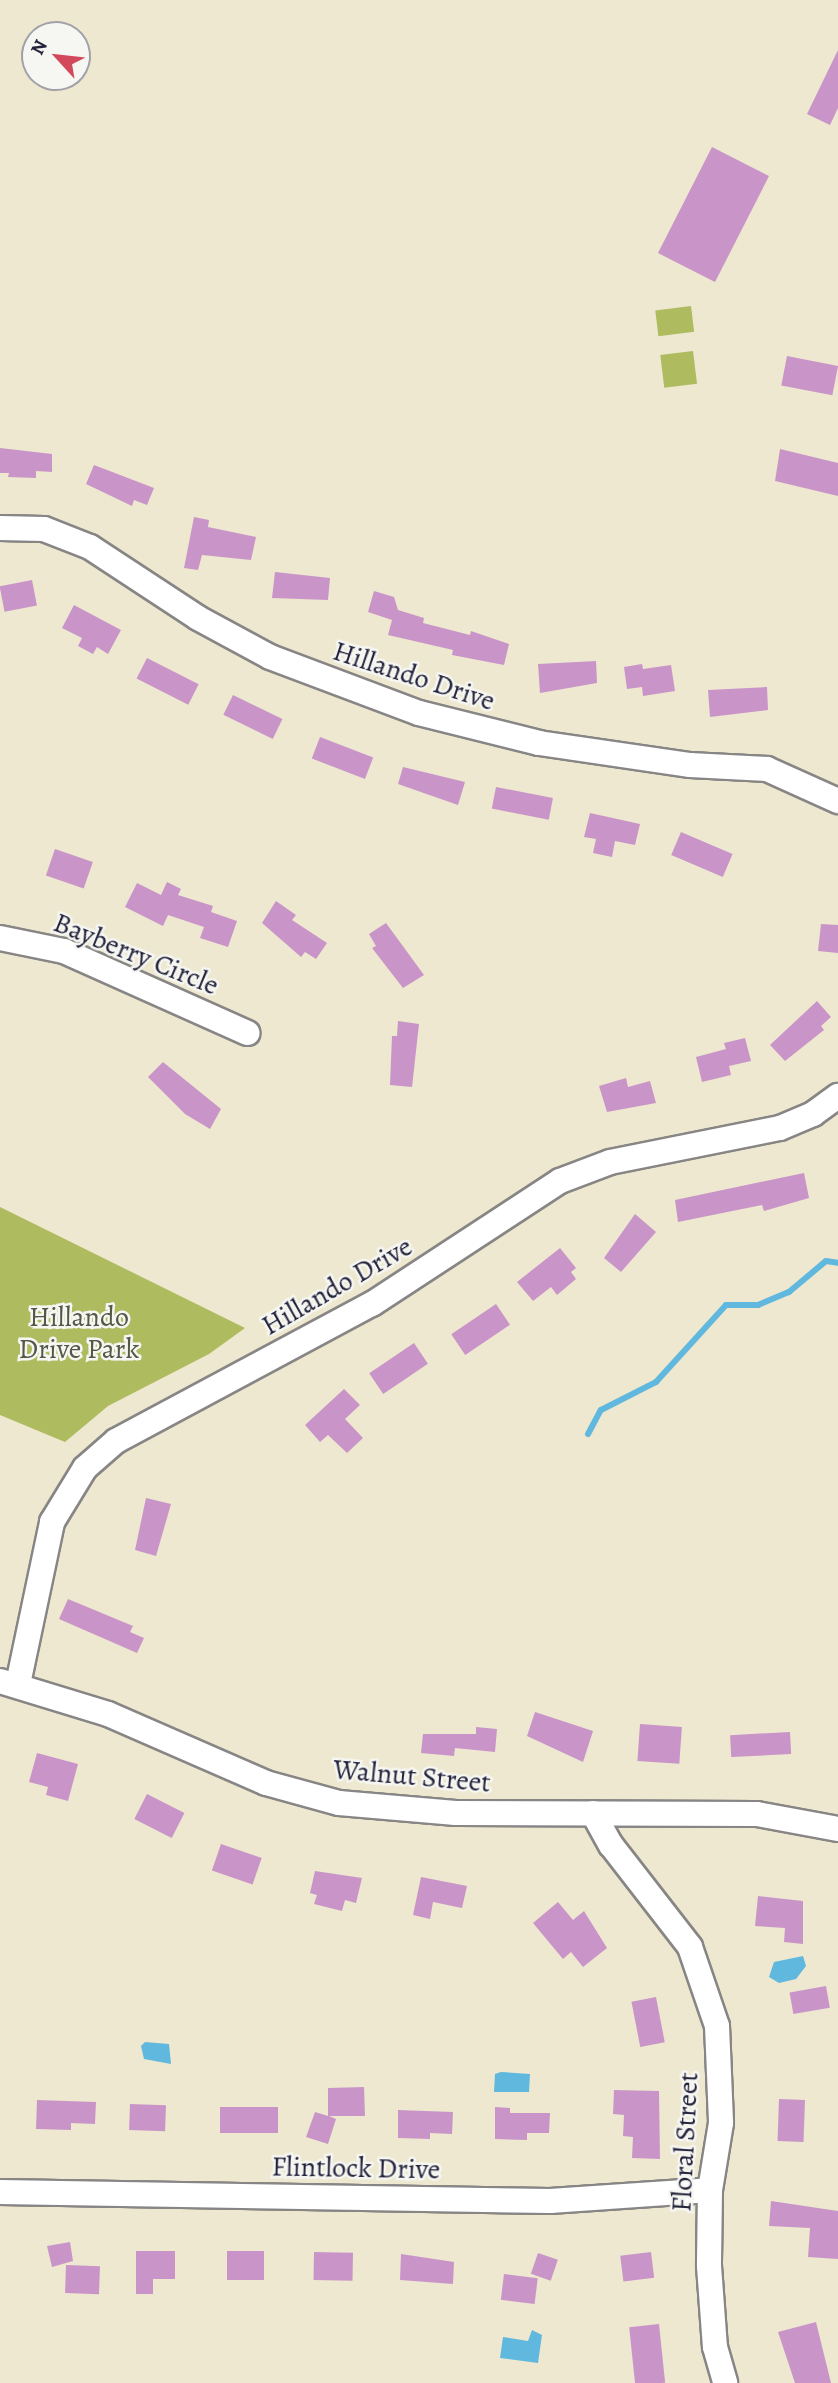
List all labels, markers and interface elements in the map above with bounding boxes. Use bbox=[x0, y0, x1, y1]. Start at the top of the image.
north arrow bbox=[21, 21, 91, 91]
text: N bbox=[24, 35, 54, 59]
street label: Hillando Drive bbox=[329, 634, 499, 718]
street label: Bayberry Circle bbox=[49, 906, 223, 1002]
street label: Hillando Drive bbox=[256, 1229, 418, 1343]
park label: Hillando Drive Park bbox=[19, 1300, 139, 1366]
street label: Walnut Street bbox=[332, 1752, 492, 1800]
street label: Floral Street bbox=[665, 2071, 705, 2213]
street label: Flintlock Drive bbox=[271, 2150, 441, 2186]

